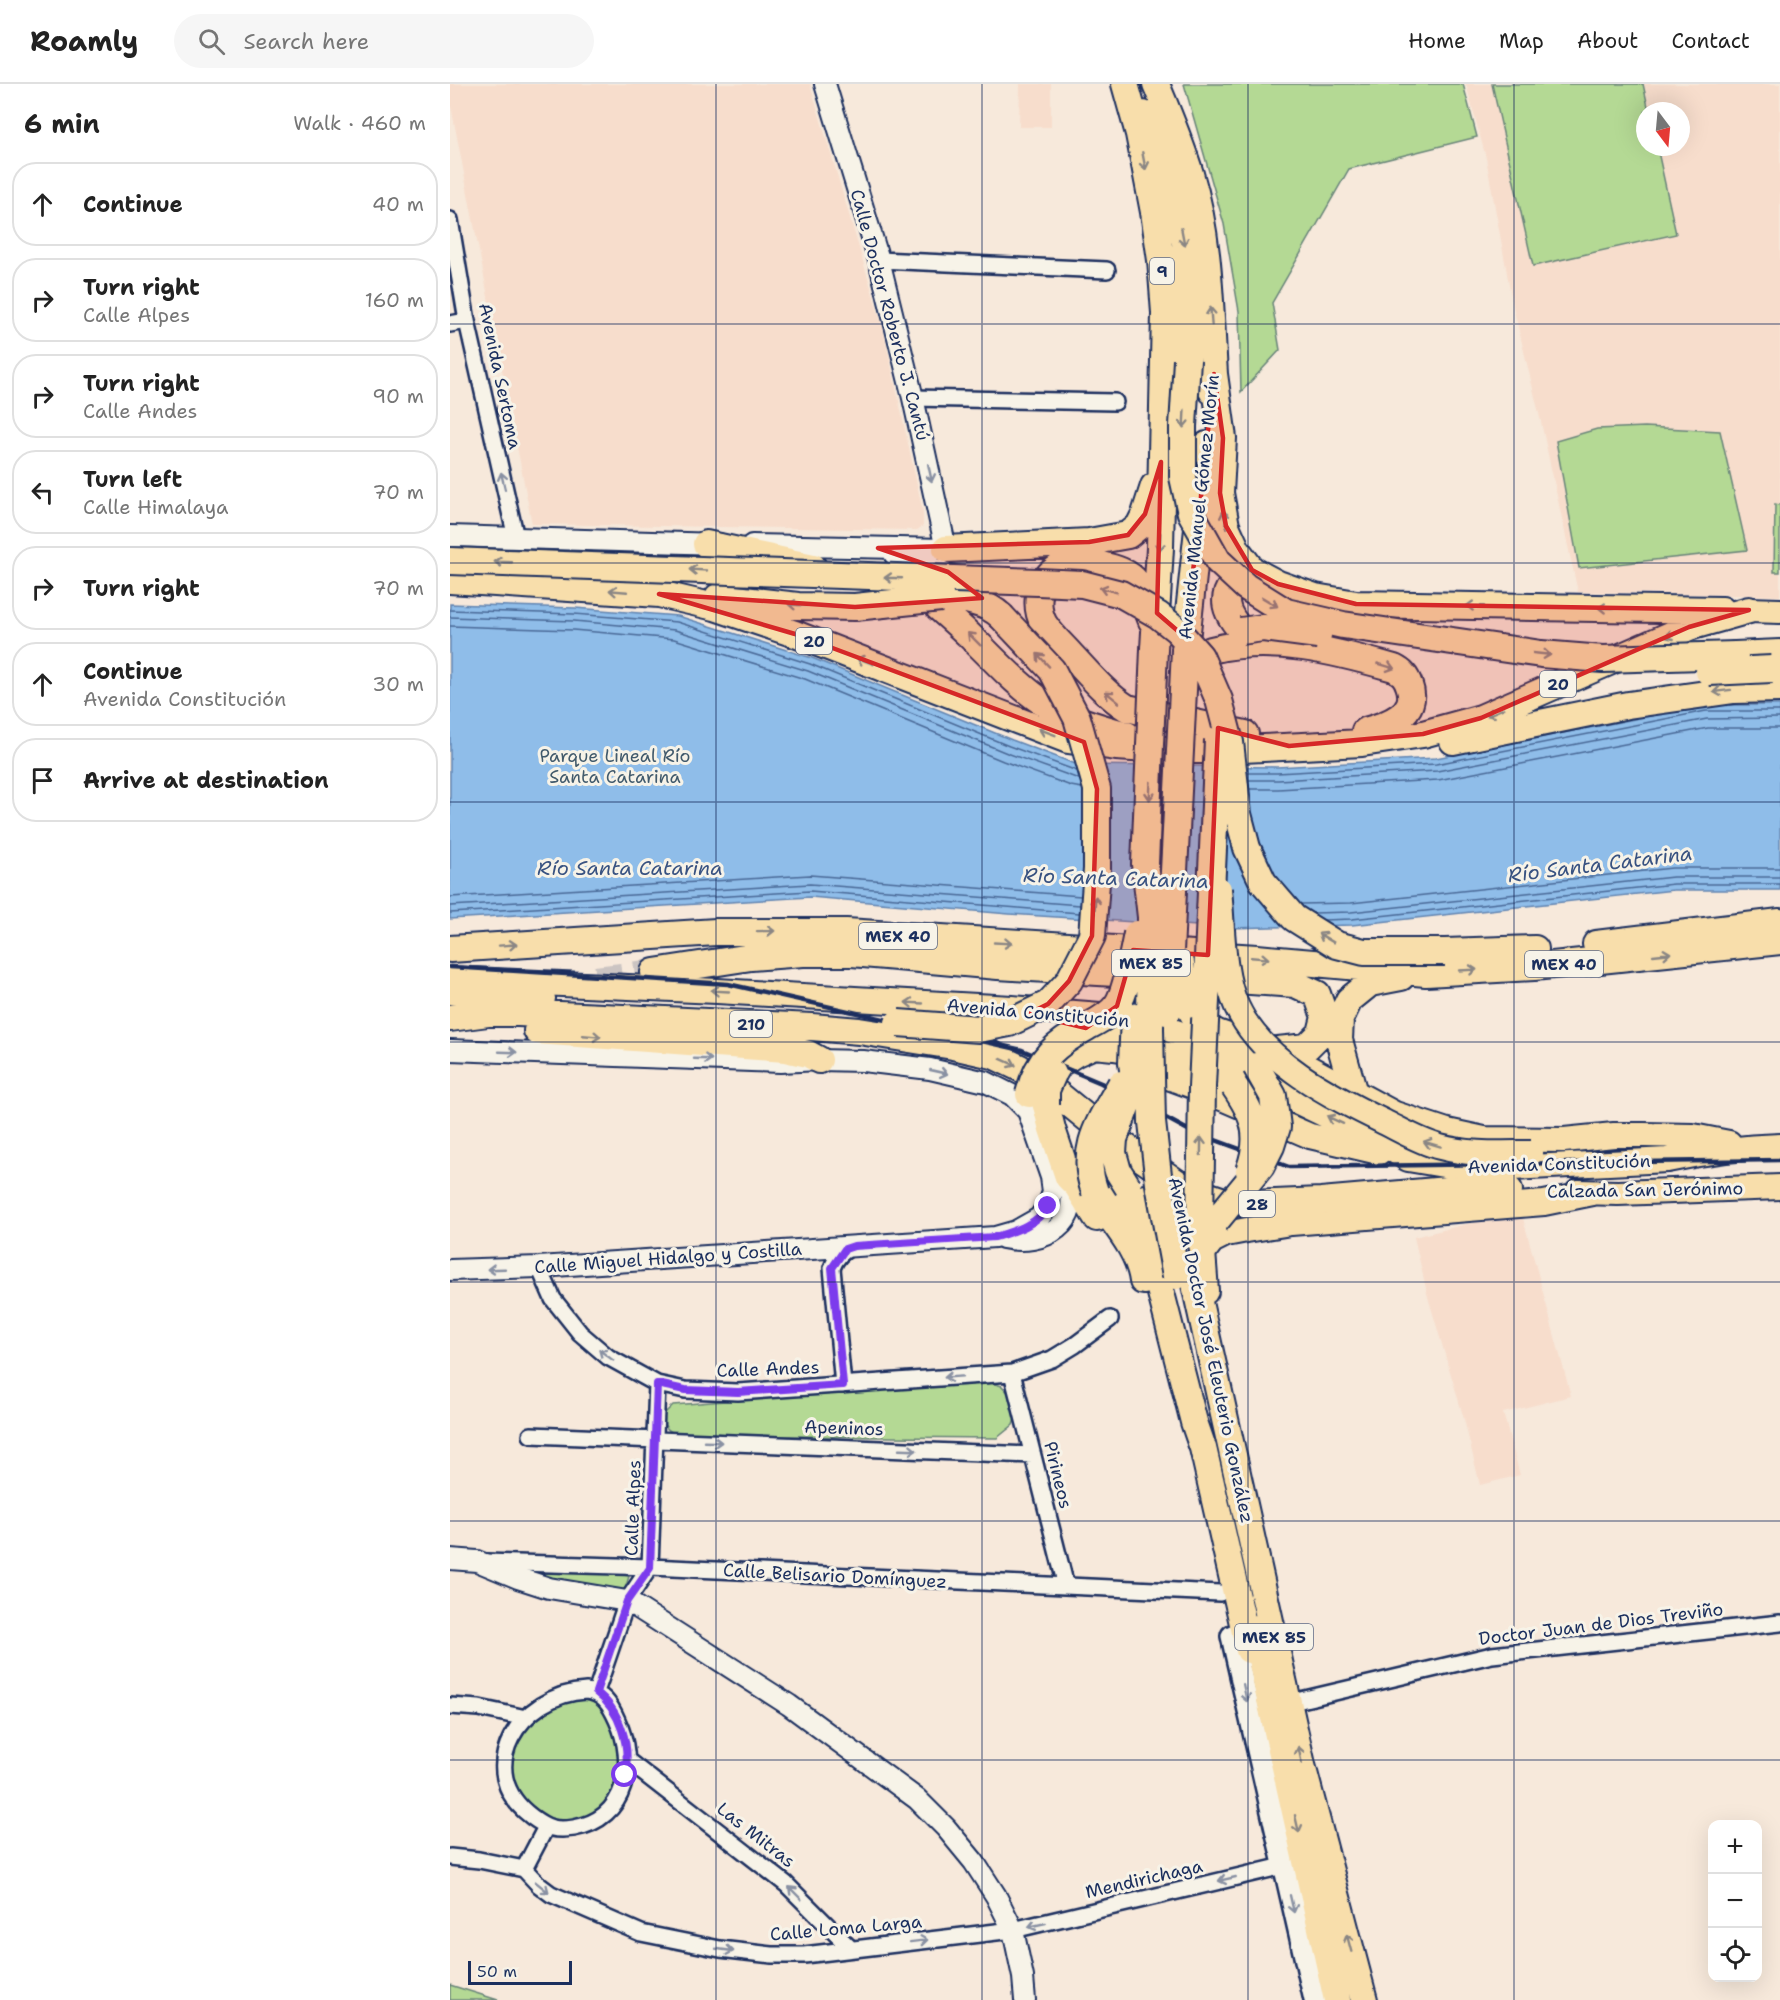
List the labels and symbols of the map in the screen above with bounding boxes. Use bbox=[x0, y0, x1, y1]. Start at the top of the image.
north arrow bbox=[1636, 102, 1690, 156]
one-way arrow bbox=[1139, 151, 1150, 170]
street label: Calle Doctor Roberto J. Cantú bbox=[845, 187, 935, 443]
one-way arrow bbox=[1178, 227, 1189, 246]
road number: 9 bbox=[1150, 258, 1174, 284]
street label: Avenida Sertoma bbox=[473, 301, 527, 451]
one-way arrow bbox=[1205, 306, 1216, 326]
street label: Avenida Manuel Gómez Morín bbox=[1173, 373, 1225, 641]
one-way arrow bbox=[1178, 408, 1189, 428]
one-way arrow bbox=[924, 464, 936, 483]
one-way arrow bbox=[497, 472, 508, 492]
one-way arrow bbox=[1219, 509, 1230, 529]
one-way arrow bbox=[1155, 531, 1166, 551]
one-way arrow bbox=[494, 556, 514, 568]
one-way arrow bbox=[688, 564, 708, 575]
one-way arrow bbox=[883, 572, 903, 583]
one-way arrow bbox=[1099, 584, 1118, 596]
one-way arrow bbox=[609, 585, 629, 596]
one-way arrow bbox=[1261, 596, 1278, 608]
one-way arrow bbox=[787, 599, 807, 610]
one-way arrow bbox=[1465, 600, 1485, 612]
one-way arrow bbox=[1597, 602, 1617, 614]
road number: 20 bbox=[796, 628, 832, 654]
one-way arrow bbox=[1665, 629, 1683, 640]
one-way arrow bbox=[966, 632, 981, 647]
one-way arrow bbox=[1532, 649, 1551, 660]
one-way arrow bbox=[1036, 653, 1050, 668]
one-way arrow bbox=[856, 655, 875, 666]
one-way arrow bbox=[1376, 661, 1395, 672]
road number: 20 bbox=[1540, 671, 1576, 697]
one-way arrow bbox=[1712, 686, 1732, 697]
one-way arrow bbox=[1104, 690, 1120, 703]
one-way arrow bbox=[1486, 707, 1505, 718]
one-way arrow bbox=[1038, 726, 1057, 737]
park label: Parque Lineal Río Santa Catarina bbox=[540, 744, 691, 789]
one-way arrow bbox=[1144, 781, 1155, 801]
water label: Río Santa Catarina bbox=[1506, 840, 1694, 888]
water label: Río Santa Catarina bbox=[537, 855, 723, 881]
water label: Río Santa Catarina bbox=[1023, 862, 1209, 894]
one-way arrow bbox=[1089, 896, 1100, 916]
road number: MEX 40 bbox=[859, 923, 937, 949]
one-way arrow bbox=[755, 926, 775, 937]
one-way arrow bbox=[1318, 931, 1335, 943]
one-way arrow bbox=[992, 937, 1012, 948]
one-way arrow bbox=[498, 940, 518, 951]
one-way arrow bbox=[1652, 949, 1671, 960]
road number: MEX 85 bbox=[1112, 950, 1190, 976]
road number: MEX 40 bbox=[1525, 951, 1603, 977]
one-way arrow bbox=[1250, 953, 1270, 964]
one-way arrow bbox=[1457, 965, 1477, 976]
one-way arrow bbox=[710, 986, 730, 997]
street label: Avenida Constitución bbox=[946, 993, 1130, 1033]
one-way arrow bbox=[905, 998, 925, 1009]
road number: 210 bbox=[730, 1011, 772, 1037]
one-way arrow bbox=[581, 1030, 601, 1041]
one-way arrow bbox=[498, 1046, 518, 1058]
one-way arrow bbox=[693, 1054, 713, 1065]
one-way arrow bbox=[998, 1057, 1017, 1068]
one-way arrow bbox=[930, 1066, 949, 1078]
one-way arrow bbox=[1327, 1114, 1345, 1126]
one-way arrow bbox=[1195, 1136, 1207, 1156]
one-way arrow bbox=[1423, 1138, 1442, 1149]
street label: Avenida Constitución bbox=[1467, 1149, 1651, 1179]
street label: Avenida Doctor José Eleuterio González bbox=[1163, 1175, 1259, 1525]
street label: Calzada San Jerónimo bbox=[1547, 1176, 1743, 1204]
road number: 28 bbox=[1239, 1191, 1275, 1217]
route end bbox=[1034, 1192, 1060, 1218]
street label: Calle Miguel Hidalgo y Costilla bbox=[534, 1237, 802, 1279]
one-way arrow bbox=[487, 1263, 507, 1274]
one-way arrow bbox=[599, 1349, 615, 1361]
street label: Calle Andes bbox=[716, 1355, 820, 1383]
one-way arrow bbox=[944, 1372, 964, 1383]
street label: Apeninos bbox=[804, 1415, 884, 1441]
one-way arrow bbox=[703, 1437, 723, 1448]
street label: Pirineos bbox=[1038, 1439, 1078, 1511]
one-way arrow bbox=[898, 1445, 918, 1456]
street label: Calle Alpes bbox=[619, 1459, 647, 1557]
street label: Calle Belisario Domínguez bbox=[722, 1558, 948, 1594]
street label: Doctor Juan de Dios Treviño bbox=[1477, 1597, 1725, 1651]
road number: MEX 85 bbox=[1235, 1624, 1313, 1650]
one-way arrow bbox=[1240, 1683, 1251, 1702]
one-way arrow bbox=[1293, 1745, 1305, 1764]
route start bbox=[611, 1761, 637, 1787]
street label: Las Mitras bbox=[712, 1797, 800, 1873]
one-way arrow bbox=[1291, 1815, 1303, 1834]
street label: Mendirichaga bbox=[1083, 1854, 1205, 1904]
one-way arrow bbox=[1217, 1874, 1236, 1886]
one-way arrow bbox=[534, 1880, 550, 1893]
one-way arrow bbox=[788, 1886, 803, 1900]
one-way arrow bbox=[1287, 1894, 1299, 1913]
street label: Calle Loma Larga bbox=[769, 1909, 923, 1947]
one-way arrow bbox=[1028, 1919, 1047, 1931]
one-way arrow bbox=[1342, 1934, 1354, 1953]
one-way arrow bbox=[908, 1936, 928, 1947]
one-way arrow bbox=[715, 1944, 734, 1955]
scale bar bbox=[468, 1958, 572, 1986]

